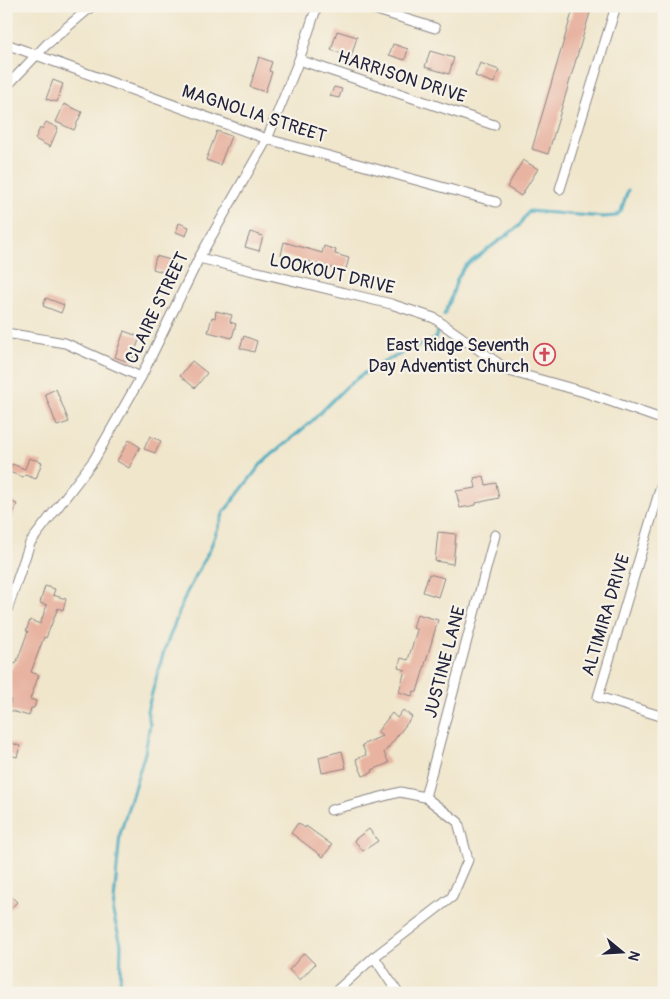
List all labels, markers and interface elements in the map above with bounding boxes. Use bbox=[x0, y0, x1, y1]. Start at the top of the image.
street label: HARRISON DRIVE bbox=[335, 45, 469, 109]
street label: MAGNOLIA STREET bbox=[179, 80, 329, 148]
street label: CLAIRE STREET bbox=[120, 248, 194, 368]
street label: LOOKOUT DRIVE bbox=[267, 248, 397, 300]
place label: East Ridge Seventh Day Adventist Church bbox=[368, 334, 529, 378]
church icon: East Ridge Seventh Day Adventist Church bbox=[533, 343, 557, 367]
street label: ALTIMIRA DRIVE bbox=[577, 551, 635, 679]
street label: JUSTINE LANE bbox=[419, 604, 471, 720]
north arrow bbox=[598, 926, 648, 976]
text: N bbox=[624, 949, 643, 963]

